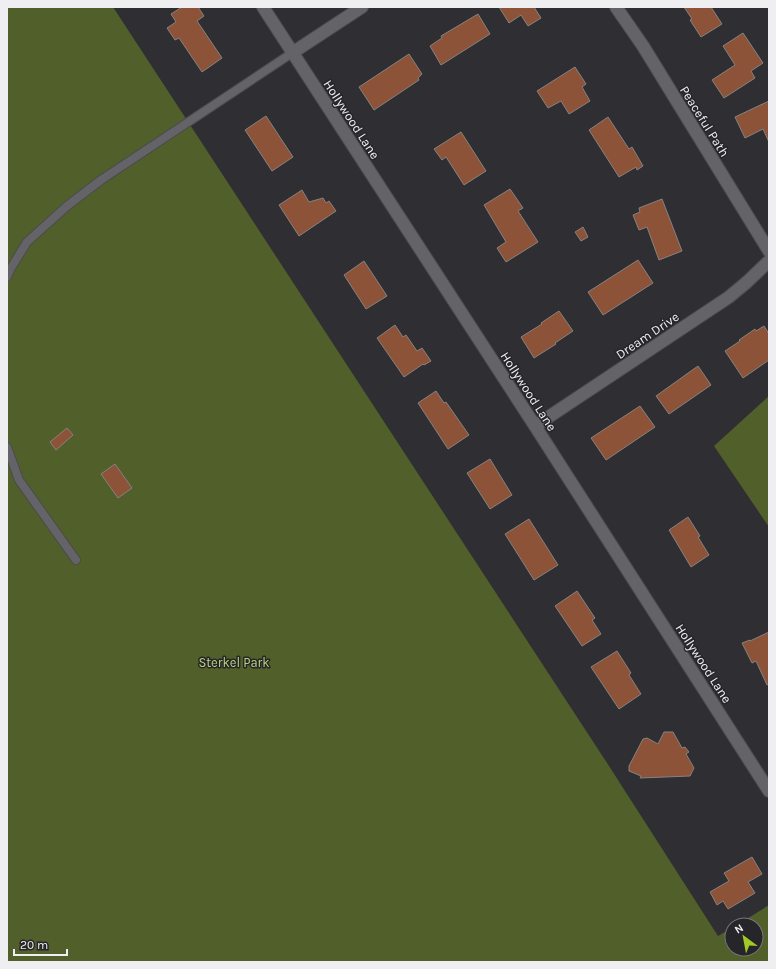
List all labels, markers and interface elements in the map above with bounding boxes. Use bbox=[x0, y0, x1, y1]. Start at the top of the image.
street label: Hollywood Lane bbox=[320, 77, 383, 162]
street label: Peaceful Path bbox=[677, 83, 732, 159]
street label: Dream Drive bbox=[613, 309, 682, 362]
street label: Hollywood Lane bbox=[497, 349, 560, 434]
street label: Hollywood Lane bbox=[672, 621, 735, 706]
park label: Sterkel Park bbox=[198, 655, 270, 670]
north arrow bbox=[724, 917, 764, 957]
text: N bbox=[732, 921, 746, 937]
scale bar bbox=[14, 931, 67, 957]
text: 20 m bbox=[20, 938, 48, 952]

